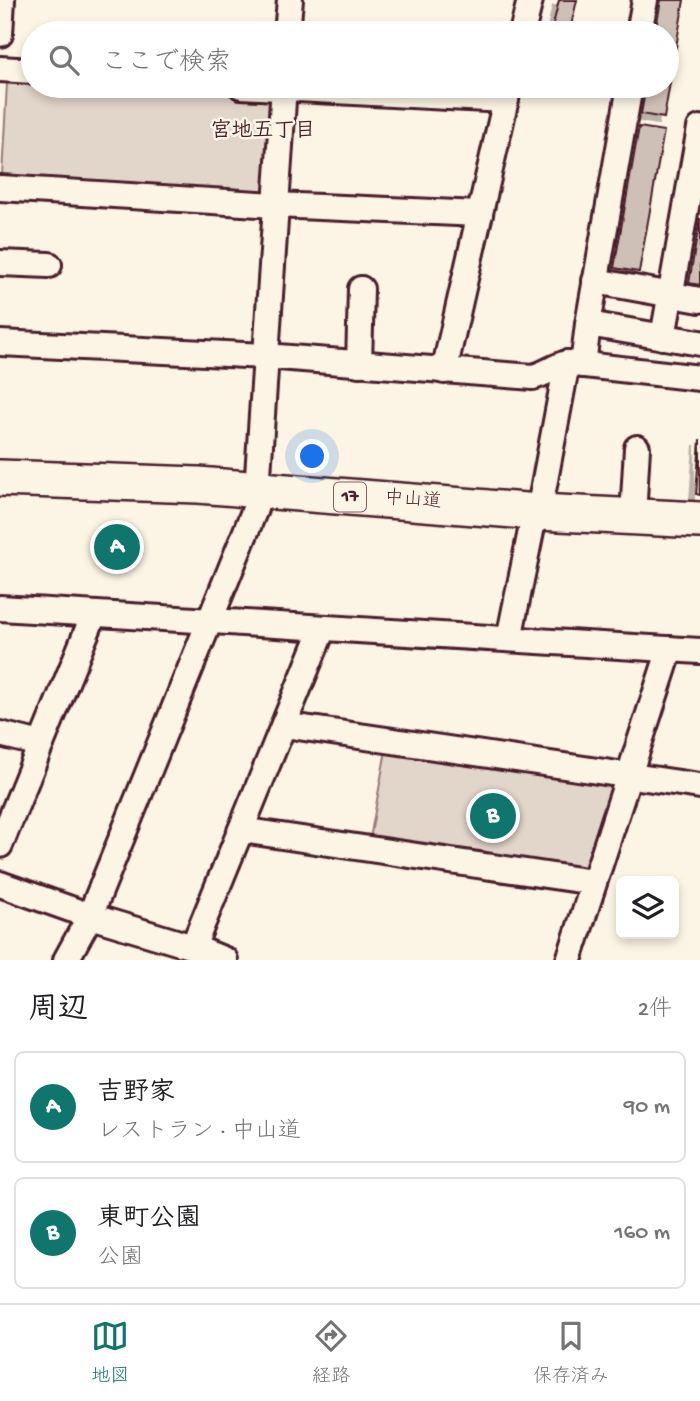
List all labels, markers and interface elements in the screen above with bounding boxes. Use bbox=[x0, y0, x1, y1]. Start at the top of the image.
search box bbox=[21, 21, 679, 98]
icon: search bbox=[45, 41, 83, 79]
text: ここで検索 bbox=[101, 49, 231, 80]
district label: 宮地五丁目 bbox=[211, 118, 316, 145]
your location bbox=[295, 439, 329, 473]
road number: 17 bbox=[334, 482, 366, 512]
street label: 中山道 bbox=[384, 487, 442, 514]
pin: A bbox=[94, 521, 140, 573]
pin: B bbox=[470, 790, 516, 842]
map controls bbox=[616, 876, 679, 939]
button: layers bbox=[616, 876, 679, 939]
text: 周辺 bbox=[28, 994, 88, 1029]
text: 2件 bbox=[638, 997, 672, 1024]
text: 吉野家 bbox=[97, 1079, 175, 1110]
text: A bbox=[46, 1094, 60, 1121]
text: 90 m bbox=[624, 1094, 670, 1121]
text: レストラン · 中山道 bbox=[97, 1119, 301, 1146]
text: 東町公園 bbox=[97, 1205, 201, 1236]
text: B bbox=[47, 1220, 59, 1247]
text: 160 m bbox=[614, 1220, 670, 1247]
text: 公園 bbox=[97, 1245, 143, 1272]
tab: 地図 bbox=[91, 1317, 129, 1389]
tab: 経路 bbox=[312, 1317, 350, 1389]
tab: 保存済み bbox=[533, 1317, 609, 1389]

